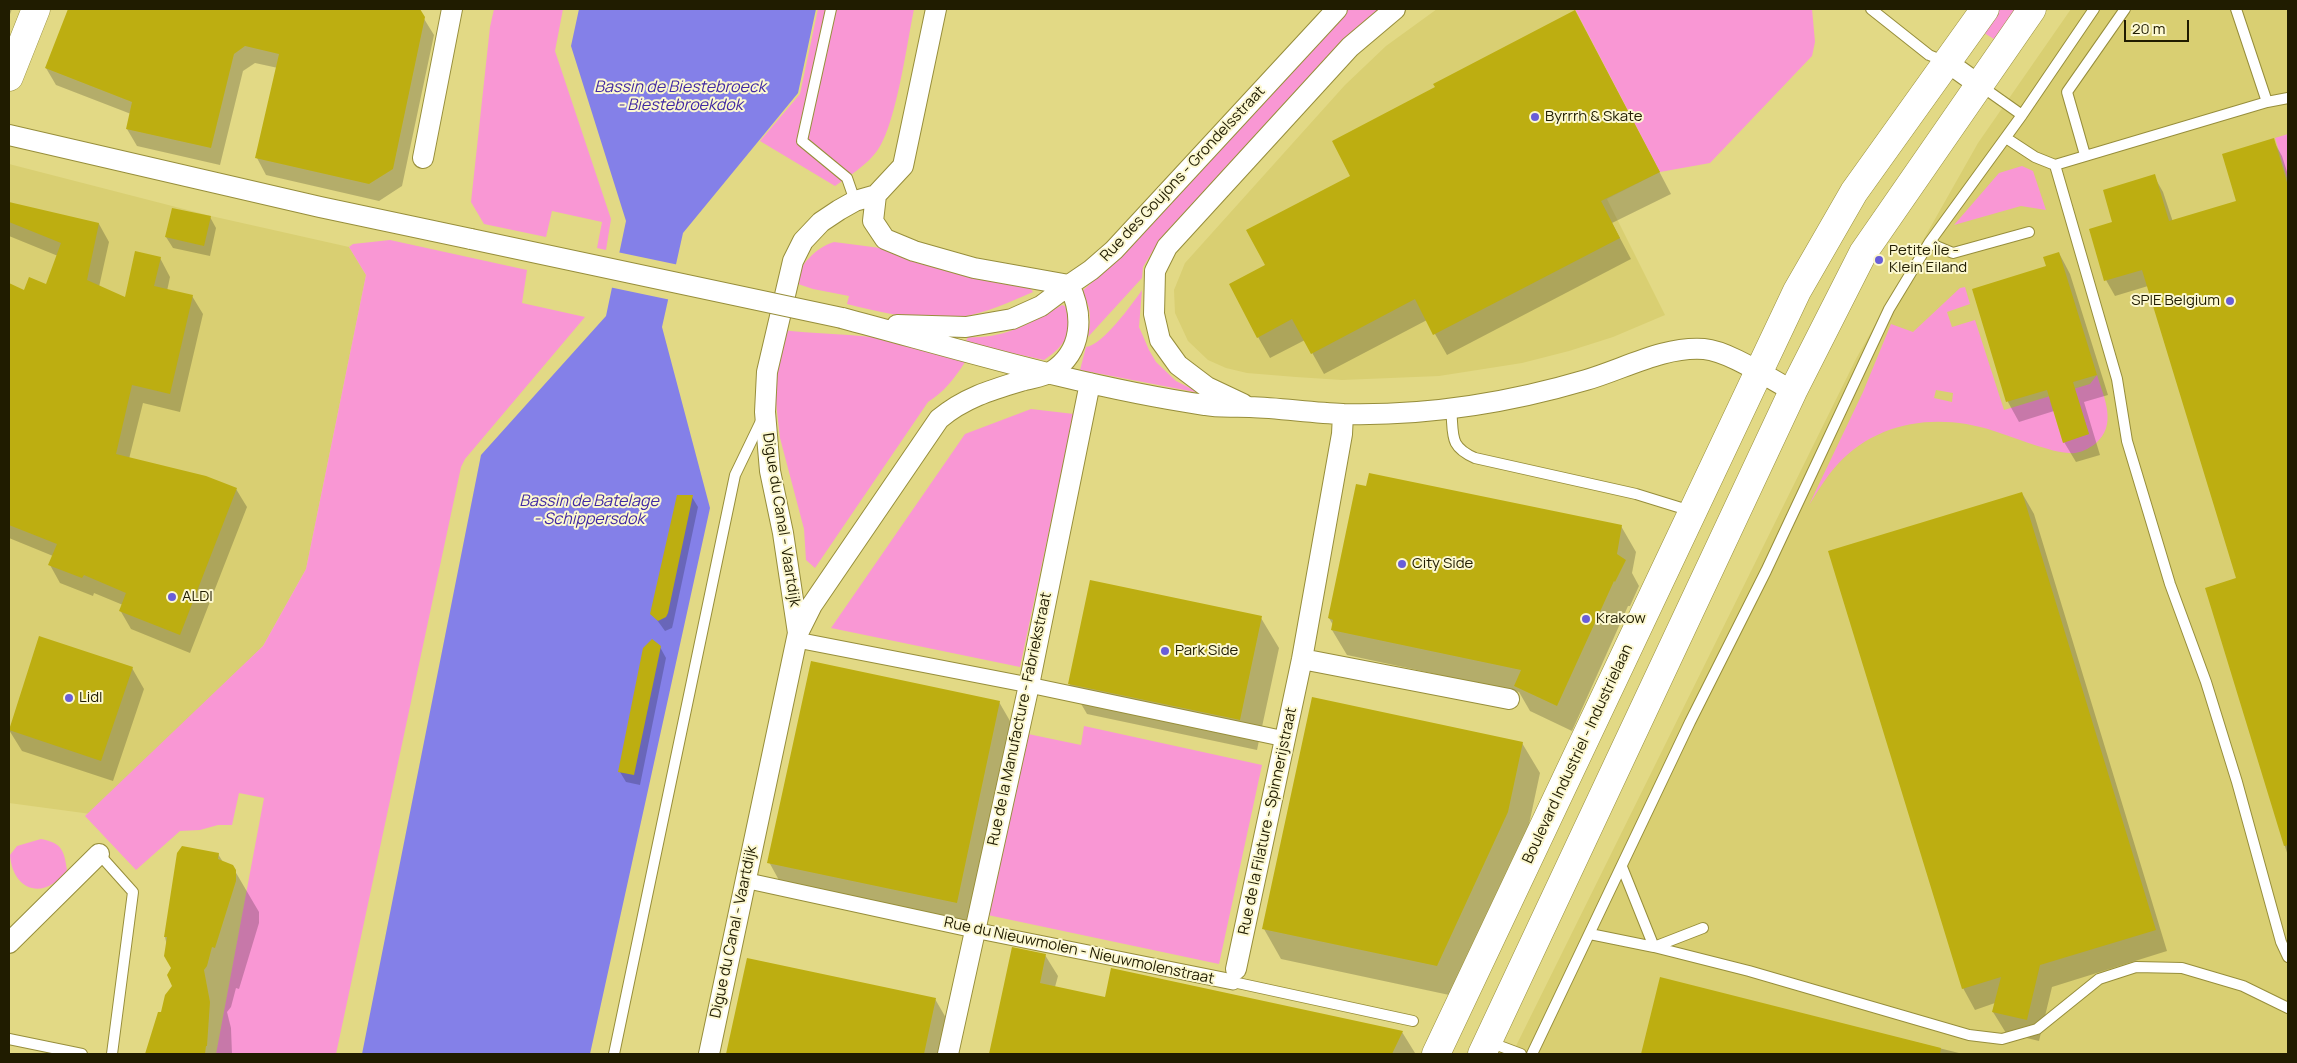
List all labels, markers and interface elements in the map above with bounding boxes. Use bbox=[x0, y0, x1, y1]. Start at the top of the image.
scale bar bbox=[2127, 10, 2192, 42]
text: 20 m bbox=[2132, 18, 2165, 39]
water label: Bassin de Biestebroeck - Biestebroekdok bbox=[594, 78, 766, 116]
street label: Rue des Goujons - Grondelsstraat bbox=[1097, 83, 1269, 265]
place label: Byrrrh & Skate bbox=[1545, 108, 1643, 126]
marker: Byrrrh & Skate bbox=[1529, 111, 1541, 123]
place label: Petite Île - Klein Eiland bbox=[1889, 242, 1967, 277]
marker: Petite Île - Klein Eiland bbox=[1873, 254, 1885, 266]
place label: SPIE Belgium bbox=[2131, 292, 2220, 310]
marker: SPIE Belgium bbox=[2224, 295, 2236, 307]
street label: Digue du Canal - Vaartdijk bbox=[758, 432, 804, 608]
water label: Bassin de Batelage - Schippersdok bbox=[519, 492, 659, 530]
place label: City Side bbox=[1412, 555, 1473, 573]
marker: City Side bbox=[1396, 558, 1408, 570]
place label: ALDI bbox=[182, 588, 213, 606]
marker: ALDI bbox=[166, 591, 178, 603]
street label: Rue de la Manufacture - Fabriekstraat bbox=[984, 591, 1056, 847]
place label: Krakow bbox=[1596, 610, 1646, 628]
marker: Krakow bbox=[1580, 613, 1592, 625]
street label: Boulevard Industriel - Industrielaan bbox=[1519, 641, 1637, 867]
place label: Park Side bbox=[1175, 642, 1238, 660]
marker: Park Side bbox=[1159, 645, 1171, 657]
place label: Lidl bbox=[79, 689, 103, 707]
marker: Lidl bbox=[63, 692, 75, 704]
street label: Rue de la Filature - Spinnerijstraat bbox=[1235, 706, 1301, 936]
street label: Digue du Canal - Vaartdijk bbox=[707, 844, 761, 1020]
street label: Rue du Nieuwmolen - Nieuwmolenstraat bbox=[942, 914, 1216, 988]

